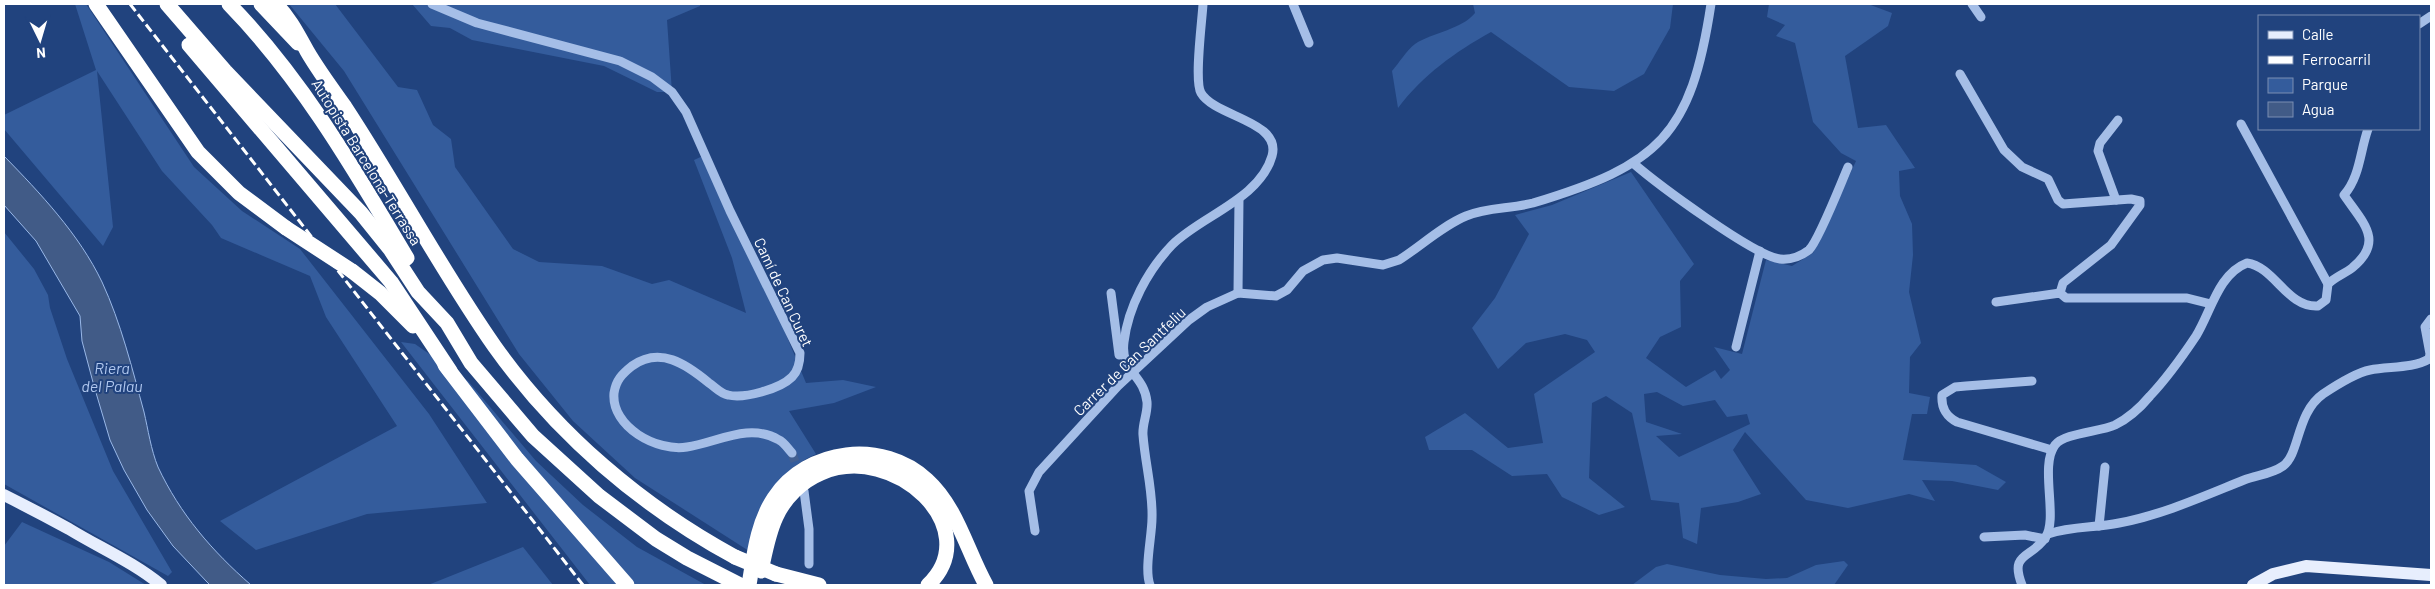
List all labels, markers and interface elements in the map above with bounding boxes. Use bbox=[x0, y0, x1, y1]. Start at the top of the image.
north arrow bbox=[15, 15, 65, 65]
legend bbox=[2258, 15, 2420, 130]
text: Calle bbox=[2302, 25, 2334, 43]
text: N bbox=[36, 45, 47, 62]
text: Ferrocarril bbox=[2302, 50, 2371, 68]
text: Parque bbox=[2302, 75, 2348, 93]
street label: Autopista Barcelona-Terrassa bbox=[308, 76, 426, 248]
text: Agua bbox=[2302, 100, 2335, 118]
street label: Camí de Can Curet bbox=[751, 235, 817, 349]
street label: Carrer de Can Santfeliu bbox=[1069, 303, 1189, 419]
water label: Riera del Palau bbox=[81, 358, 143, 395]

